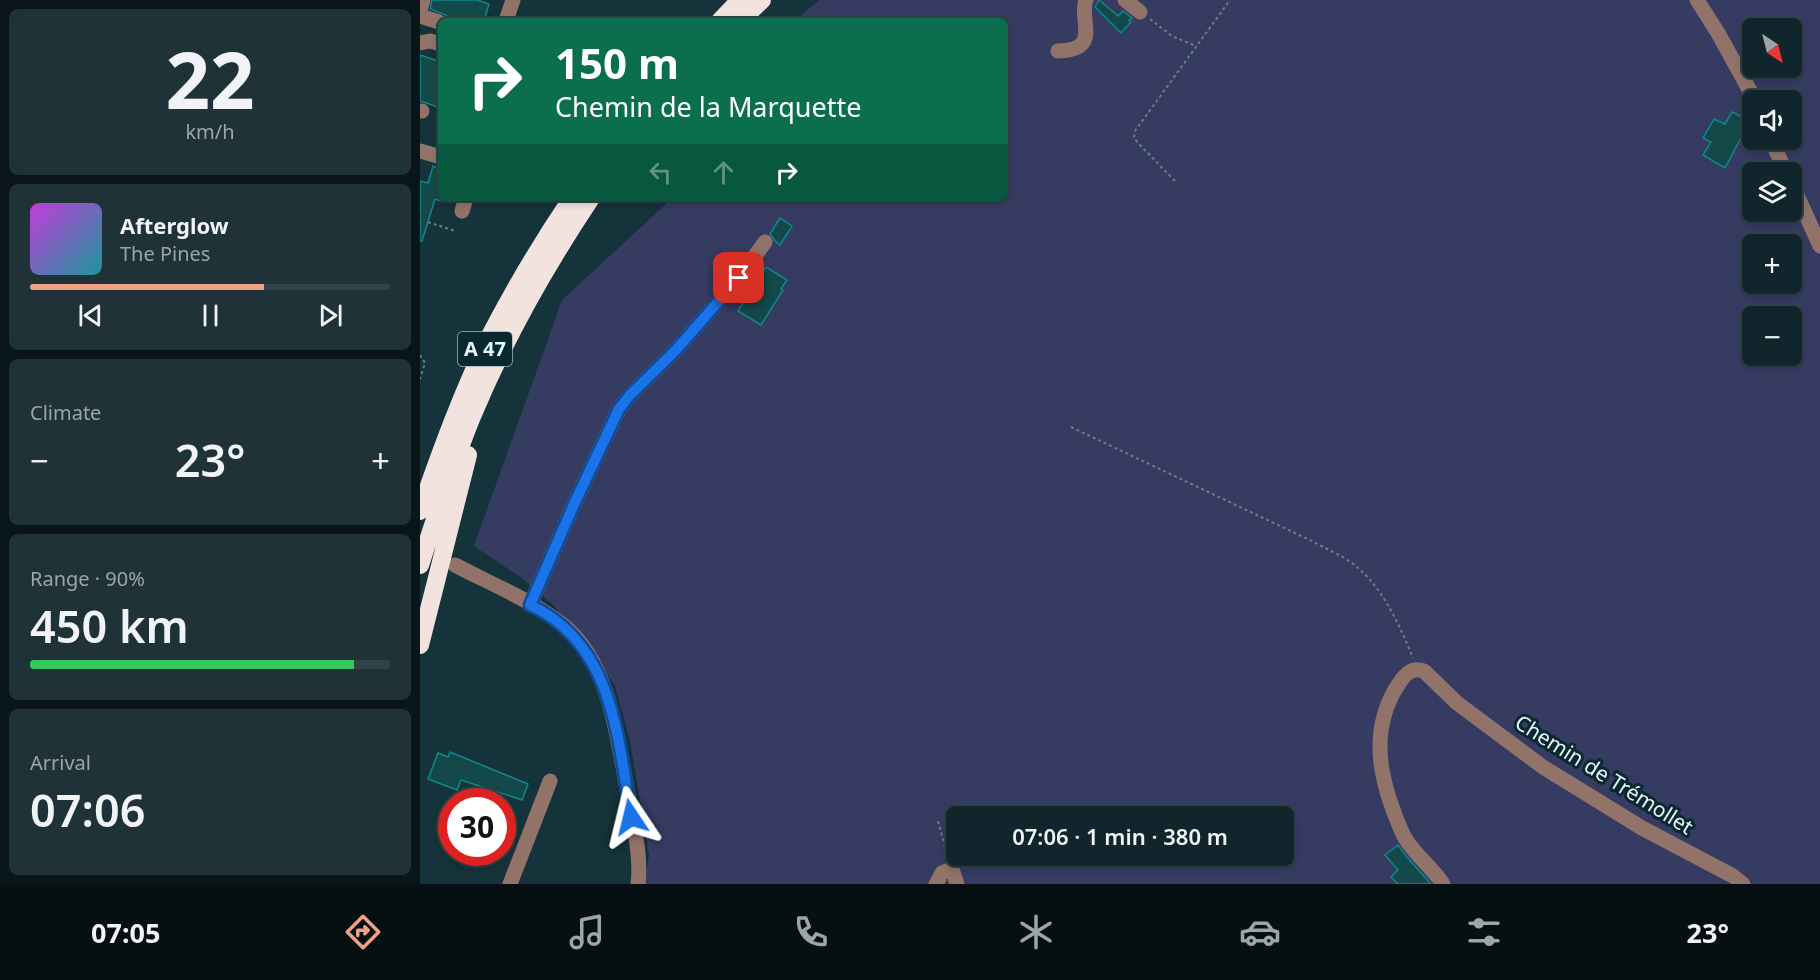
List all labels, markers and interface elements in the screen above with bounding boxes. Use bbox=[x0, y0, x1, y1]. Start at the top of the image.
north arrow bbox=[1742, 18, 1802, 78]
map controls bbox=[1742, 18, 1802, 366]
text: 22 bbox=[165, 26, 255, 132]
text: 150 m bbox=[555, 34, 679, 91]
icon: right bbox=[456, 42, 534, 120]
text: Chemin de la Marquette bbox=[555, 88, 861, 125]
button: sound bbox=[1742, 90, 1802, 150]
text: km/h bbox=[185, 118, 235, 145]
icon: left bbox=[644, 156, 677, 189]
icon: ahead bbox=[707, 156, 740, 189]
icon: right bbox=[770, 156, 803, 189]
button: layers bbox=[1742, 162, 1802, 222]
text: Afterglow bbox=[120, 210, 229, 240]
button: + bbox=[1742, 234, 1802, 294]
text: The Pines bbox=[120, 240, 210, 267]
pin bbox=[713, 252, 764, 303]
icon: arrive bbox=[722, 261, 755, 294]
icon: previous bbox=[74, 299, 107, 332]
icon: pause bbox=[194, 299, 227, 332]
icon: next bbox=[314, 299, 347, 332]
button: − bbox=[1742, 306, 1802, 366]
road number: A 47 bbox=[458, 332, 512, 366]
text: Climate bbox=[30, 399, 101, 426]
text: 23° bbox=[175, 429, 245, 490]
text: − bbox=[30, 438, 49, 483]
text: + bbox=[371, 438, 390, 483]
text: Range · 90% bbox=[30, 565, 145, 592]
text: 450 km bbox=[30, 595, 189, 656]
street label: Chemin de Trémollet bbox=[1510, 708, 1699, 841]
text: Arrival bbox=[30, 749, 91, 776]
text: 07:06 bbox=[30, 779, 145, 840]
position arrow bbox=[599, 785, 663, 849]
speed limit sign: 30 bbox=[438, 788, 516, 866]
text: 07:06 · 1 min · 380 m bbox=[1012, 821, 1228, 851]
icon: directions bbox=[342, 911, 384, 953]
icon: music bbox=[566, 911, 608, 953]
icon: phone bbox=[790, 911, 832, 953]
icon: climate bbox=[1015, 911, 1057, 953]
icon: car bbox=[1239, 911, 1281, 953]
icon: filters bbox=[1463, 911, 1505, 953]
text: 07:05 bbox=[91, 914, 160, 951]
text: 23° bbox=[1687, 914, 1729, 951]

